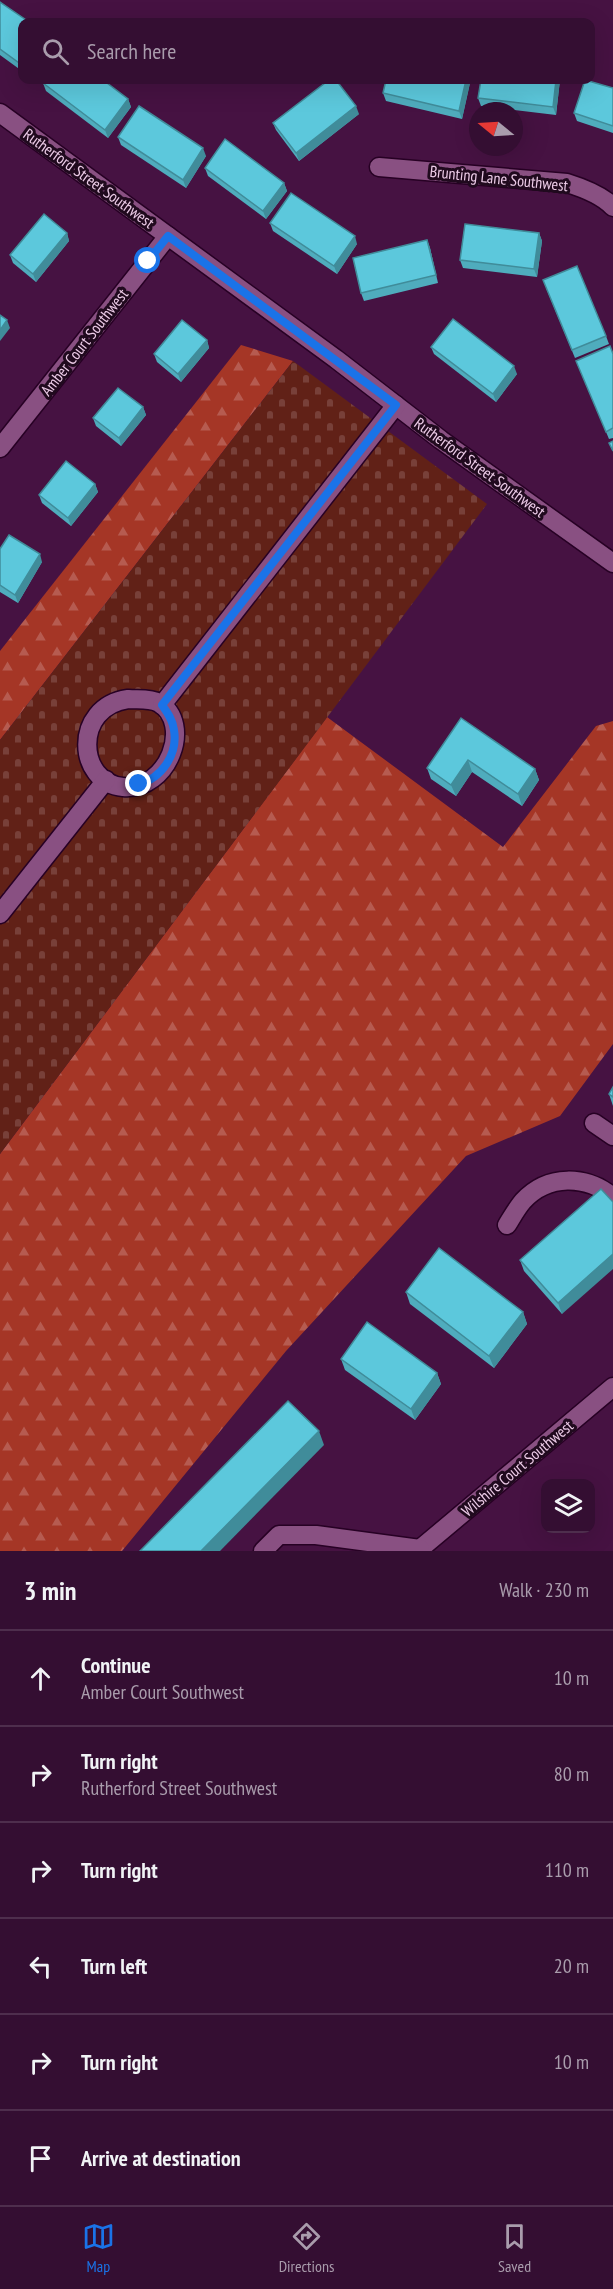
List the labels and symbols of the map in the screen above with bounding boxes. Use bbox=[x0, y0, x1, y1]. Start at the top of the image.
north arrow bbox=[469, 102, 523, 156]
street label: Rutherford Street Southwest bbox=[20, 124, 159, 233]
street label: Brunting Lane Southwest bbox=[429, 161, 570, 195]
route start bbox=[134, 247, 160, 273]
street label: Amber Court Southwest bbox=[36, 284, 132, 400]
street label: Rutherford Street Southwest bbox=[411, 413, 550, 522]
route end bbox=[125, 770, 151, 796]
street label: Wilshire Court Southwest bbox=[457, 1415, 577, 1520]

